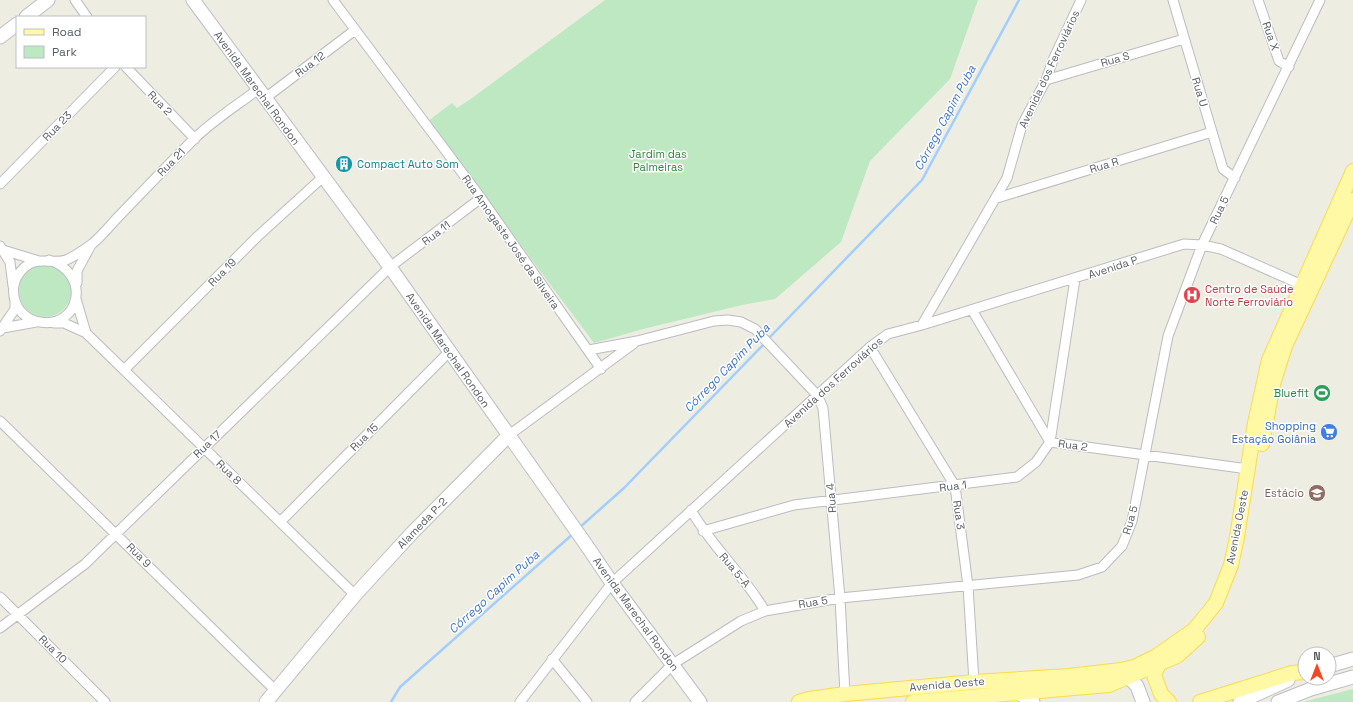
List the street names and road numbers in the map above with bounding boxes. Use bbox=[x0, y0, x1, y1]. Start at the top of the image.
street label: Avenida dos Ferroviários bbox=[1015, 8, 1083, 130]
street label: Rua X bbox=[1260, 20, 1282, 52]
street label: Avenida Marechal Rondon bbox=[211, 28, 303, 148]
street label: Rua 12 bbox=[292, 48, 328, 80]
street label: Rua S bbox=[1099, 48, 1131, 70]
street label: Rua U bbox=[1189, 76, 1211, 108]
street label: Rua 2 bbox=[145, 88, 176, 119]
street label: Rua 23 bbox=[39, 108, 75, 144]
street label: Rua 21 bbox=[154, 145, 188, 179]
street label: Rua R bbox=[1088, 154, 1120, 176]
street label: Rua Amogaste José da Silveira bbox=[459, 172, 563, 312]
street label: Rua 5 bbox=[1206, 193, 1232, 226]
street label: Rua 11 bbox=[419, 218, 453, 248]
street label: Avenida P bbox=[1086, 252, 1140, 282]
street label: Rua 19 bbox=[205, 255, 239, 289]
street label: Avenida Marechal Rondon bbox=[403, 290, 493, 410]
street label: Avenida dos Ferroviários bbox=[781, 334, 886, 430]
street label: Rua 15 bbox=[347, 420, 381, 454]
street label: Rua 17 bbox=[190, 427, 224, 461]
street label: Rua 2 bbox=[1057, 436, 1089, 454]
street label: Rua 8 bbox=[213, 457, 245, 487]
street label: Rua 1 bbox=[939, 477, 967, 495]
street label: Rua 4 bbox=[823, 482, 839, 513]
street label: Avenida Oeste bbox=[1223, 489, 1251, 565]
street label: Alameda P-2 bbox=[394, 494, 450, 552]
street label: Rua 3 bbox=[950, 499, 968, 531]
street label: Rua 5 bbox=[1119, 504, 1141, 536]
street label: Rua 9 bbox=[124, 540, 155, 571]
street label: Rua 5-A bbox=[716, 550, 754, 590]
street label: Avenida Marechal Rondon bbox=[590, 554, 682, 674]
street label: Rua 5 bbox=[797, 593, 829, 611]
street label: Rua 10 bbox=[36, 632, 70, 666]
street label: Avenida Oeste bbox=[909, 674, 985, 694]

